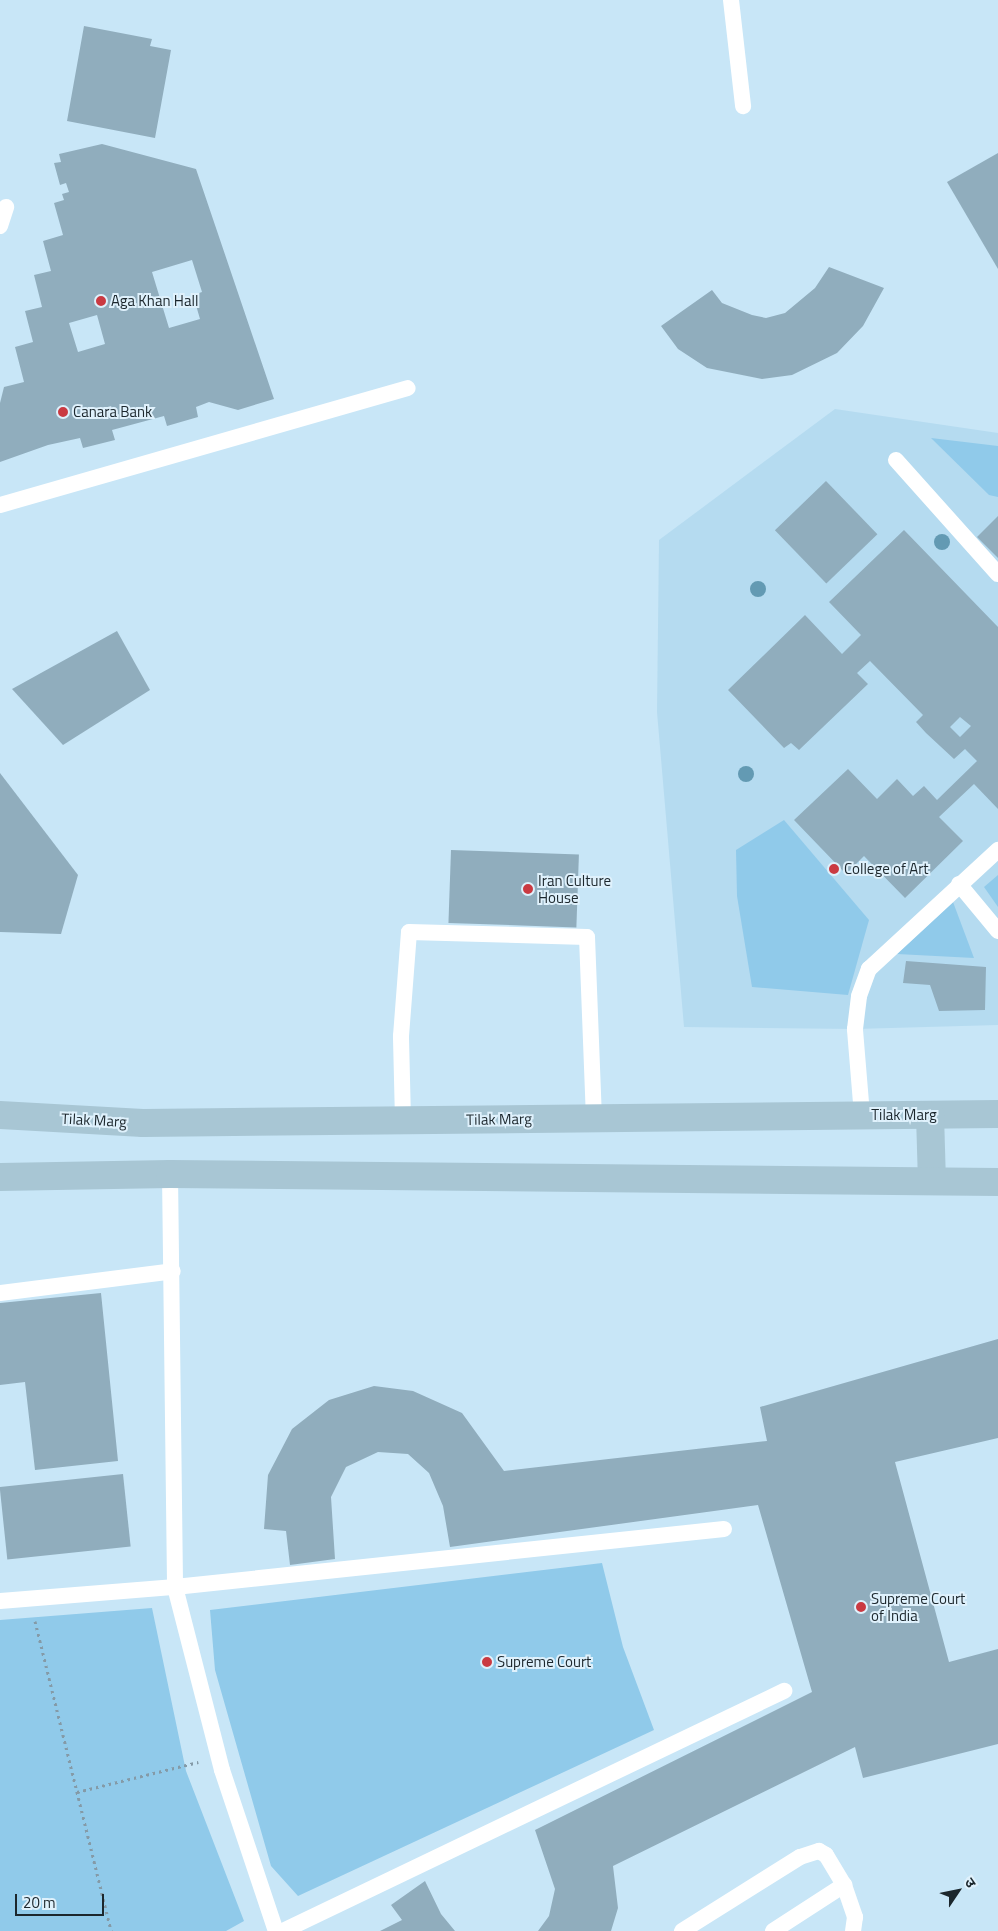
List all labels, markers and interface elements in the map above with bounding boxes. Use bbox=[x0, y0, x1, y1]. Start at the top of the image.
place label: Aga Khan Hall bbox=[111, 292, 198, 310]
marker: Aga Khan Hall bbox=[95, 295, 107, 307]
place label: Canara Bank bbox=[73, 403, 152, 421]
marker: Canara Bank bbox=[57, 406, 69, 418]
place label: College of Art bbox=[844, 860, 929, 878]
marker: College of Art bbox=[828, 863, 840, 875]
place label: Iran Culture House bbox=[538, 871, 611, 906]
marker: Iran Culture House bbox=[522, 883, 534, 895]
street label: Tilak Marg bbox=[871, 1106, 937, 1124]
street label: Tilak Marg bbox=[61, 1109, 127, 1131]
street label: Tilak Marg bbox=[466, 1109, 532, 1129]
place label: Supreme Court of India bbox=[871, 1589, 965, 1624]
marker: Supreme Court of India bbox=[855, 1601, 867, 1613]
place label: Supreme Court bbox=[497, 1653, 591, 1671]
marker: Supreme Court bbox=[481, 1656, 493, 1668]
north arrow bbox=[933, 1866, 983, 1916]
text: उ bbox=[960, 1873, 982, 1892]
scale bar bbox=[18, 1884, 106, 1916]
text: 20 m bbox=[23, 1891, 56, 1914]

